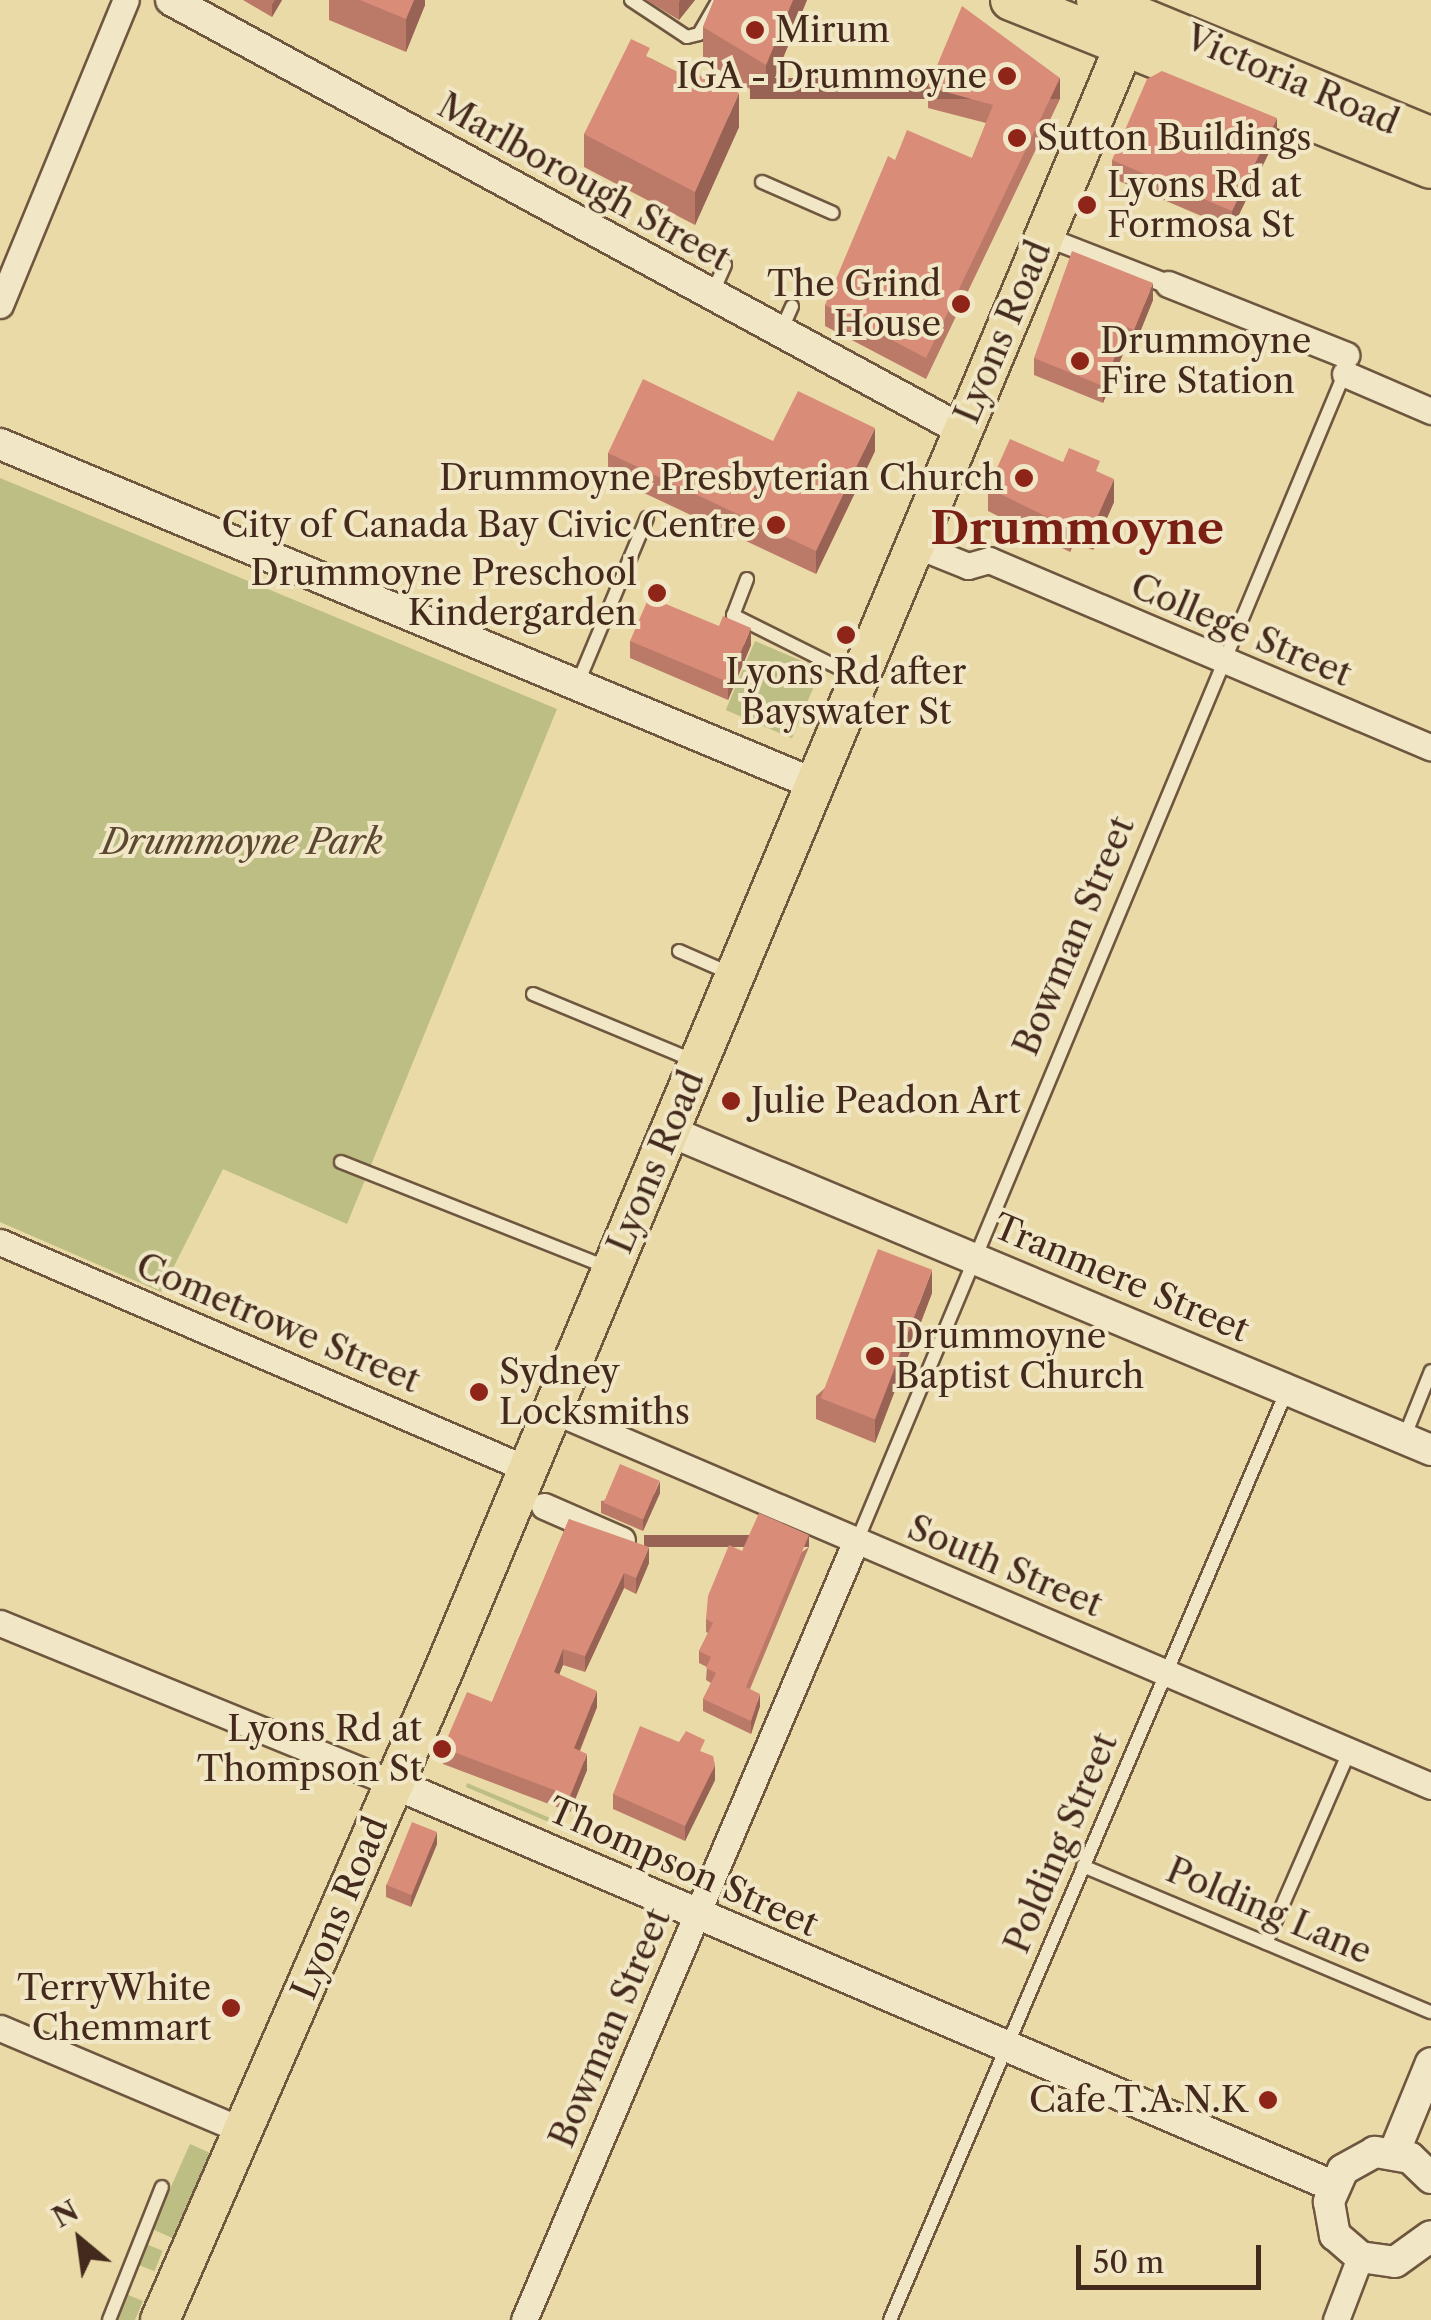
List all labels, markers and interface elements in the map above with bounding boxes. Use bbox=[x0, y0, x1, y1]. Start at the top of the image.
place label: Mirum bbox=[775, 9, 890, 51]
street label: Victoria Road bbox=[1179, 16, 1405, 144]
marker: Mirum bbox=[744, 19, 766, 41]
place label: IGA - Drummoyne bbox=[675, 55, 987, 97]
marker: IGA - Drummoyne bbox=[996, 65, 1018, 87]
street label: Marlborough Street bbox=[431, 84, 737, 280]
place label: Sutton Buildings bbox=[1037, 117, 1312, 159]
marker: Sutton Buildings bbox=[1006, 127, 1028, 149]
place label: Lyons Rd at Formosa St bbox=[1107, 164, 1302, 246]
marker: Lyons Rd at Formosa St bbox=[1076, 194, 1098, 216]
street label: Lyons Road bbox=[946, 234, 1060, 430]
place label: The Grind House bbox=[767, 263, 941, 345]
marker: The Grind House bbox=[950, 293, 972, 315]
place label: Drummoyne Fire Station bbox=[1100, 320, 1311, 402]
marker: Drummoyne Fire Station bbox=[1069, 350, 1091, 372]
place label: Drummoyne Presbyterian Church bbox=[439, 457, 1004, 499]
marker: Drummoyne Presbyterian Church bbox=[1013, 467, 1035, 489]
district label: Drummoyne bbox=[930, 502, 1224, 556]
place label: City of Canada Bay Civic Centre bbox=[219, 504, 756, 546]
marker: City of Canada Bay Civic Centre bbox=[765, 514, 787, 536]
place label: Drummoyne Preschool Kindergarden bbox=[251, 552, 637, 634]
street label: College Street bbox=[1125, 565, 1357, 695]
marker: Drummoyne Preschool Kindergarden bbox=[646, 582, 668, 604]
marker: Lyons Rd after Bayswater St bbox=[835, 624, 857, 646]
place label: Lyons Rd after Bayswater St bbox=[726, 651, 966, 733]
street label: Bowman Street bbox=[1005, 810, 1143, 1062]
park label: Drummoyne Park bbox=[101, 821, 383, 863]
street label: Lyons Road bbox=[599, 1064, 713, 1260]
place label: Julie Peadon Art bbox=[751, 1080, 1022, 1122]
marker: Julie Peadon Art bbox=[720, 1090, 742, 1112]
street label: Tranmere Street bbox=[987, 1205, 1255, 1351]
street label: Cometrowe Street bbox=[130, 1244, 426, 1402]
place label: Drummoyne Baptist Church bbox=[895, 1315, 1144, 1397]
marker: Drummoyne Baptist Church bbox=[864, 1345, 886, 1367]
place label: Sydney Locksmiths bbox=[499, 1351, 690, 1433]
marker: Sydney Locksmiths bbox=[468, 1381, 490, 1403]
street label: South Street bbox=[902, 1506, 1108, 1626]
place label: Lyons Rd at Thompson St bbox=[197, 1708, 422, 1790]
street label: Polding Street bbox=[996, 1727, 1126, 1959]
marker: Lyons Rd at Thompson St bbox=[431, 1738, 453, 1760]
street label: Thompson Street bbox=[542, 1789, 824, 1945]
street label: Lyons Road bbox=[283, 1810, 397, 2006]
street label: Polding Lane bbox=[1160, 1849, 1378, 1973]
street label: Bowman Street bbox=[541, 1902, 679, 2154]
place label: TerryWhite Chemmart bbox=[17, 1967, 211, 2049]
marker: TerryWhite Chemmart bbox=[220, 1997, 242, 2019]
place label: Cafe T.A.N.K bbox=[1028, 2079, 1248, 2121]
marker: Cafe T.A.N.K bbox=[1257, 2089, 1279, 2111]
north arrow bbox=[30, 2190, 130, 2290]
text: N bbox=[47, 2193, 84, 2235]
scale bar bbox=[1081, 2225, 1266, 2287]
text: 50 m bbox=[1093, 2244, 1164, 2281]

